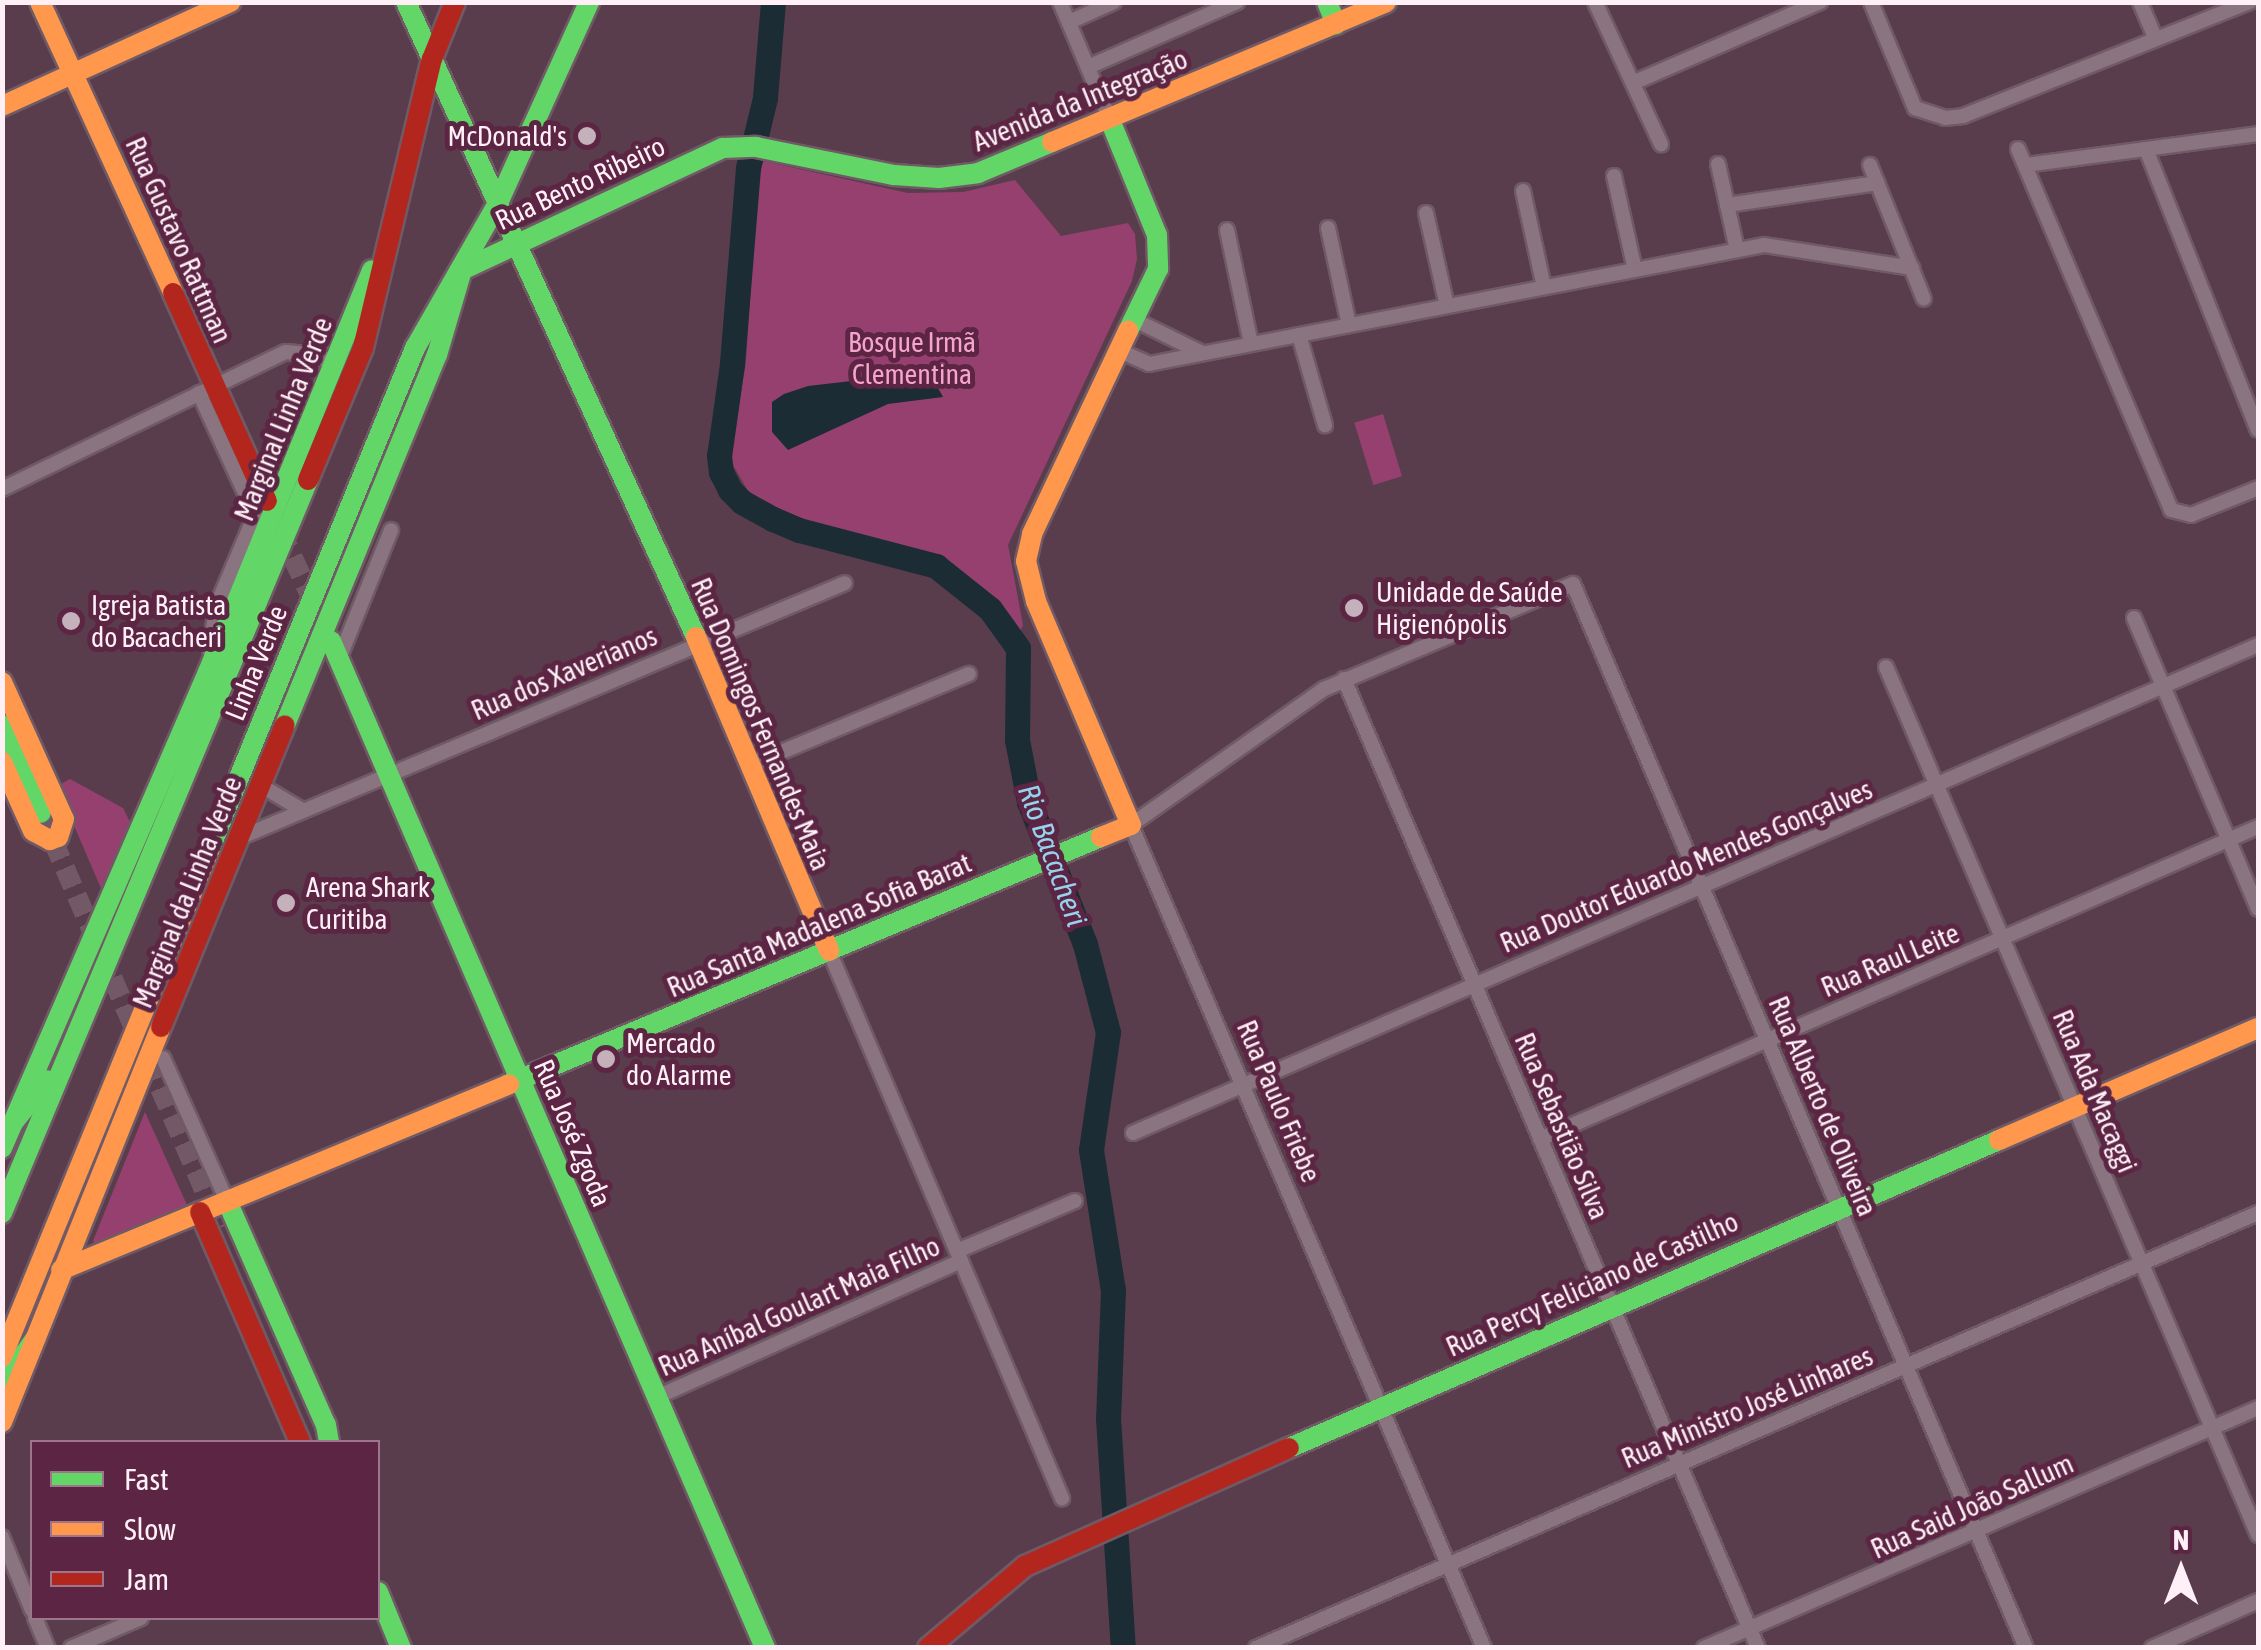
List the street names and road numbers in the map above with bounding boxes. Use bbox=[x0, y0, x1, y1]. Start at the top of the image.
street label: Avenida da Integração bbox=[968, 42, 1192, 158]
street label: Rua Bento Ribeiro bbox=[490, 129, 670, 237]
street label: Rua Gustavo Rattman bbox=[119, 132, 239, 348]
street label: Marginal Linha Verde bbox=[227, 312, 339, 526]
street label: Rua Domingos Fernandes Maia bbox=[684, 573, 838, 875]
street label: Linha Verde bbox=[218, 601, 294, 725]
street label: Rua dos Xaverianos bbox=[466, 619, 662, 727]
street label: Marginal da Linha Verde bbox=[125, 771, 249, 1013]
street label: Rua Doutor Eduardo Mendes Gonçalves bbox=[1495, 772, 1877, 960]
street label: Rua Santa Madalena Sofia Barat bbox=[662, 846, 976, 1004]
street label: Rua Raul Leite bbox=[1816, 916, 1964, 1004]
street label: Rua Alberto de Oliveira bbox=[1762, 991, 1884, 1221]
street label: Rua Ada Macaggi bbox=[2046, 1005, 2144, 1177]
street label: Rua Paulo Friebe bbox=[1230, 1015, 1328, 1187]
street label: Rua Sebastião Silva bbox=[1508, 1028, 1616, 1224]
street label: Rua José Zgoda bbox=[527, 1054, 619, 1212]
street label: Rua Percy Feliciano de Castilho bbox=[1441, 1204, 1743, 1364]
street label: Rua Aníbal Goulart Maia Filho bbox=[653, 1229, 945, 1383]
street label: Rua Ministro José Linhares bbox=[1616, 1339, 1878, 1475]
street label: Rua Said João Sallum bbox=[1866, 1446, 2078, 1566]

